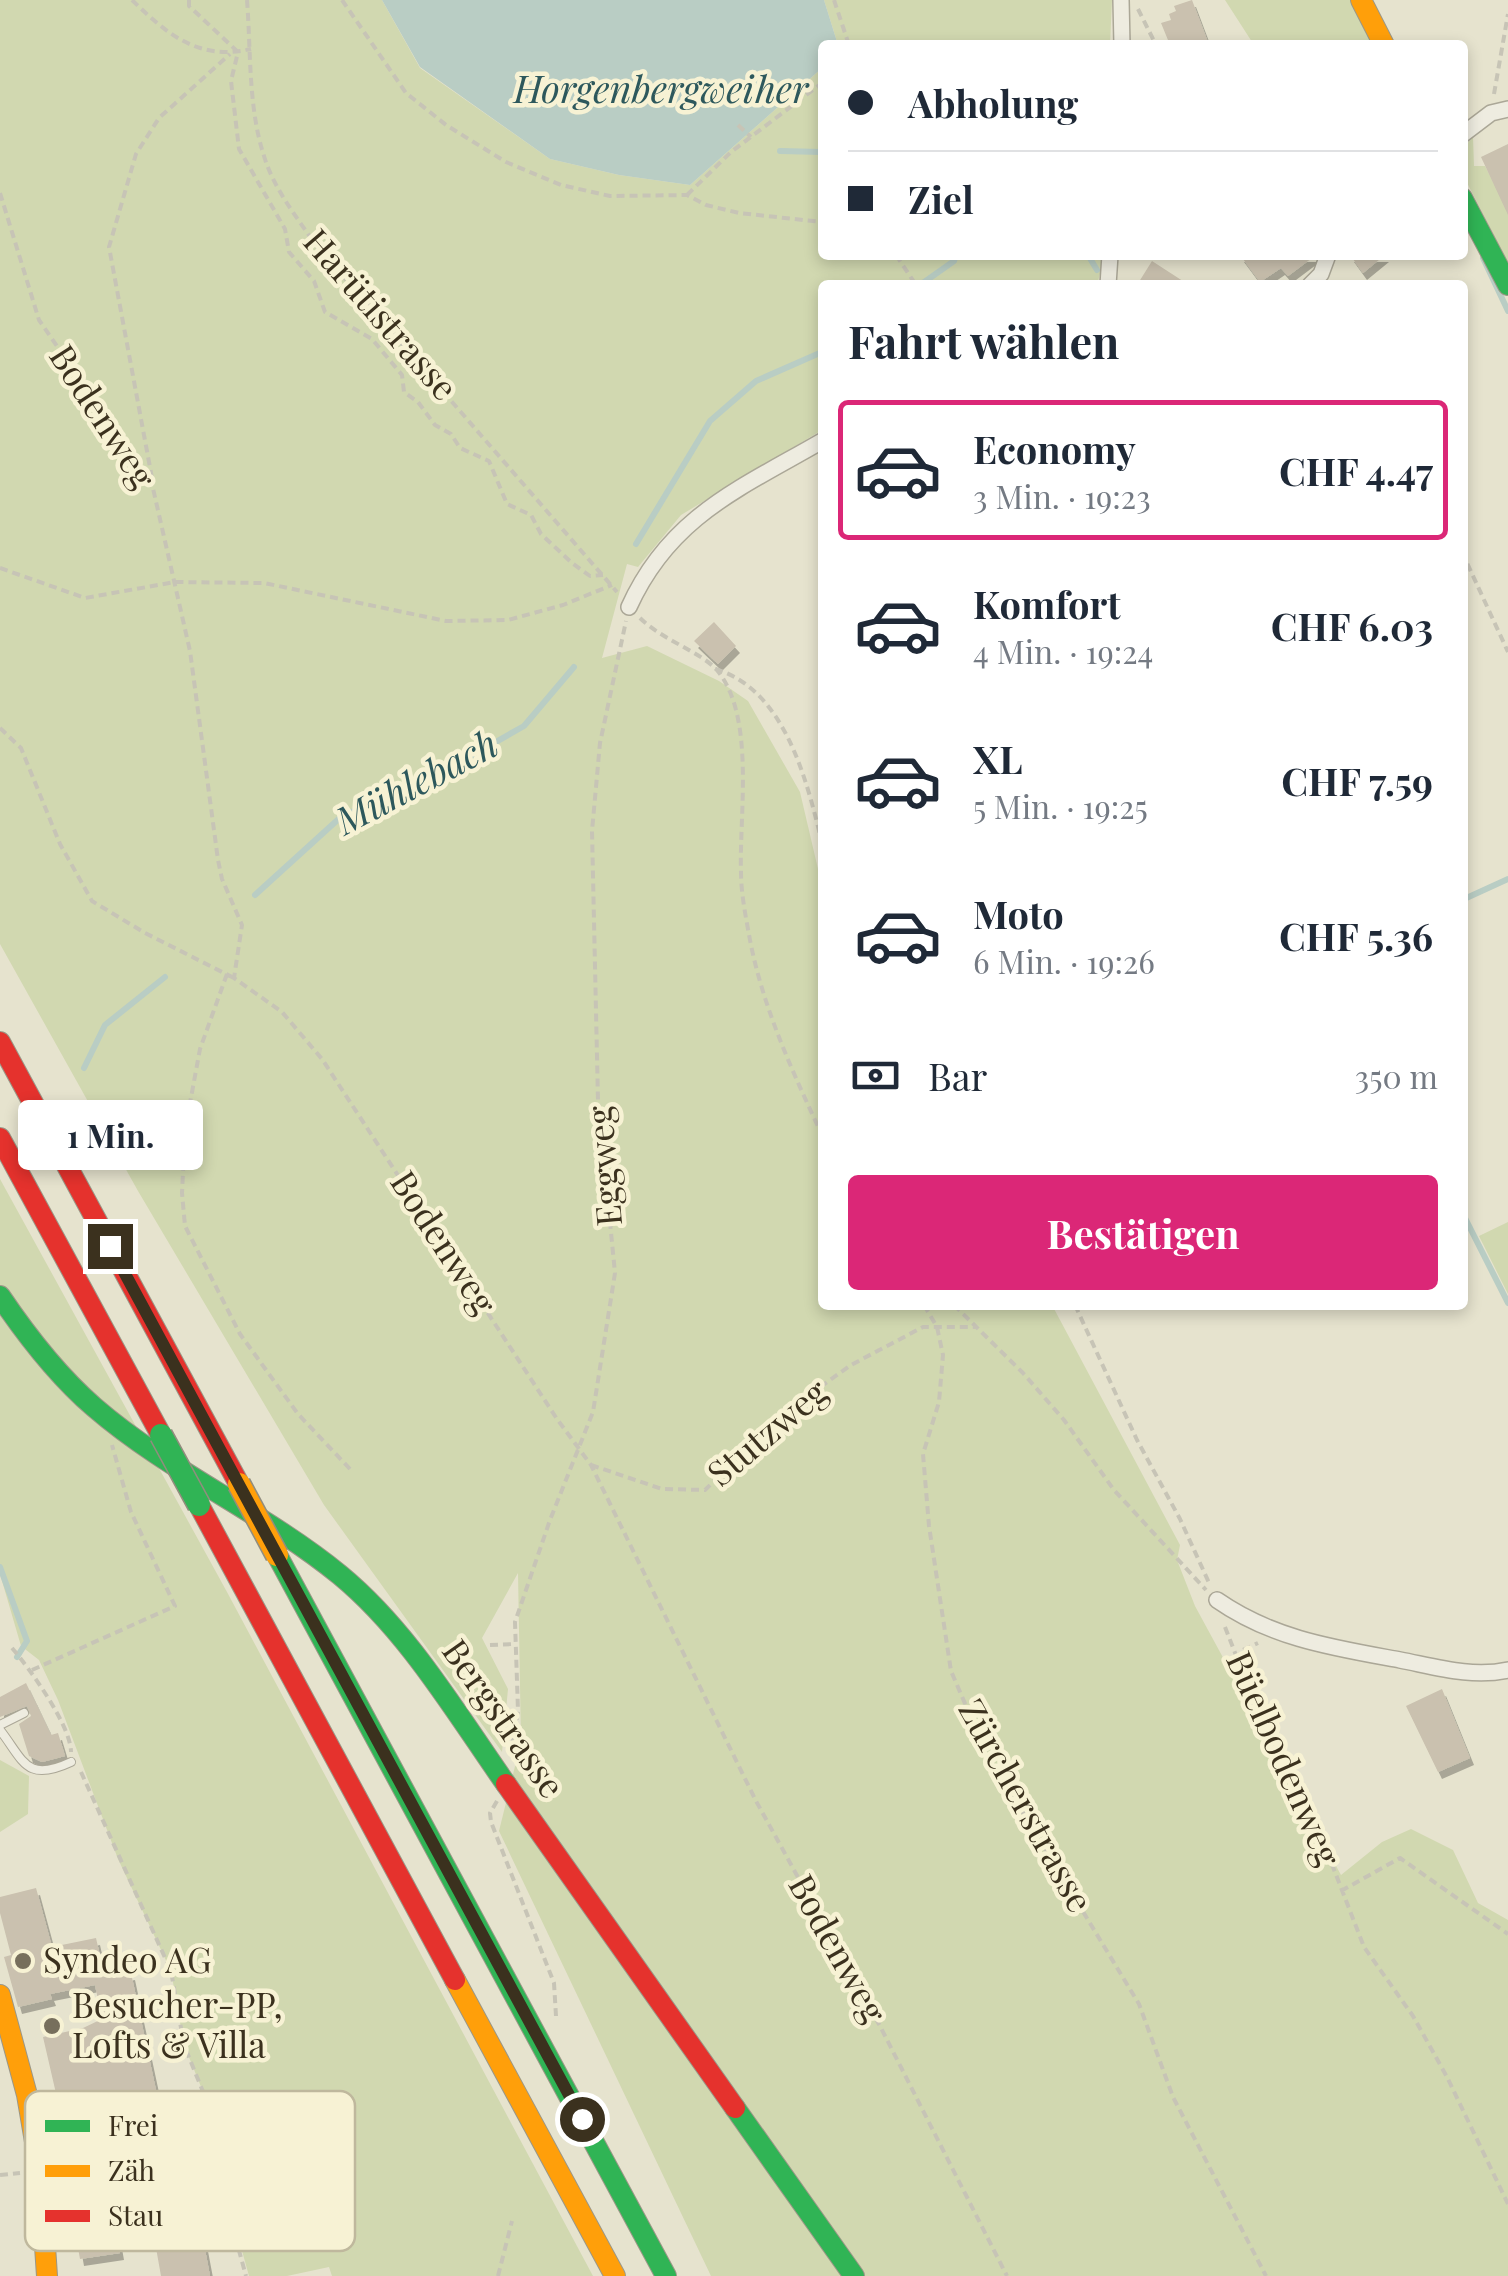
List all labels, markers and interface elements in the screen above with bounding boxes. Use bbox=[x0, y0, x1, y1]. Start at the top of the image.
water label: Horgenbergweiher bbox=[512, 62, 810, 113]
text: Abholung bbox=[908, 77, 1078, 128]
text: Ziel bbox=[908, 173, 974, 224]
street label: Harütistrasse bbox=[294, 218, 469, 409]
text: Fahrt wählen bbox=[848, 310, 1119, 370]
street label: Bodenweg bbox=[40, 335, 168, 497]
text: Economy bbox=[973, 423, 1136, 474]
icon: car bbox=[853, 425, 943, 515]
text: CHF 4.47 bbox=[1279, 445, 1433, 496]
text: 3 Min. · 19:23 bbox=[973, 474, 1151, 517]
text: Komfort bbox=[973, 578, 1121, 629]
icon: car bbox=[853, 580, 943, 670]
text: CHF 6.03 bbox=[1271, 600, 1433, 651]
text: 4 Min. · 19:24 bbox=[973, 629, 1153, 672]
water label: Mühlebach bbox=[324, 717, 506, 846]
text: XL bbox=[973, 733, 1022, 784]
icon: car bbox=[853, 735, 943, 825]
text: CHF 7.59 bbox=[1281, 755, 1433, 806]
text: 5 Min. · 19:25 bbox=[973, 784, 1148, 827]
text: Moto bbox=[973, 888, 1064, 939]
icon: car bbox=[853, 890, 943, 980]
text: CHF 5.36 bbox=[1279, 910, 1433, 961]
text: 6 Min. · 19:26 bbox=[973, 939, 1155, 982]
icon: cash bbox=[848, 1048, 903, 1103]
text: Bar bbox=[928, 1050, 988, 1101]
text: 350 m bbox=[1355, 1054, 1438, 1097]
callout: 1 Min. bbox=[18, 1101, 202, 1171]
street label: Eggweg bbox=[574, 1103, 631, 1228]
text: 1 Min. bbox=[67, 1113, 154, 1156]
street label: Bodenweg bbox=[381, 1161, 509, 1323]
button: Bestätigen bbox=[848, 1175, 1438, 1290]
route end bbox=[88, 1224, 133, 1269]
street label: Stutzweg bbox=[696, 1367, 837, 1495]
street label: Bergstrasse bbox=[433, 1629, 577, 1806]
street label: Büelbodenweg bbox=[1217, 1643, 1354, 1873]
street label: Zürcherstrasse bbox=[949, 1690, 1105, 1920]
street label: Bodenweg bbox=[779, 1865, 899, 2031]
place label: Syndeo AG bbox=[43, 1935, 212, 1982]
marker: Syndeo AG bbox=[12, 1950, 34, 1972]
place label: Besucher-PP, Lofts & Villa bbox=[72, 1980, 283, 2067]
marker: Besucher-PP, Lofts & Villa bbox=[41, 2015, 63, 2037]
legend bbox=[25, 2091, 355, 2251]
route start bbox=[560, 2097, 605, 2142]
text: Frei bbox=[108, 2106, 158, 2143]
text: Zäh bbox=[108, 2151, 156, 2188]
text: Stau bbox=[108, 2196, 163, 2233]

